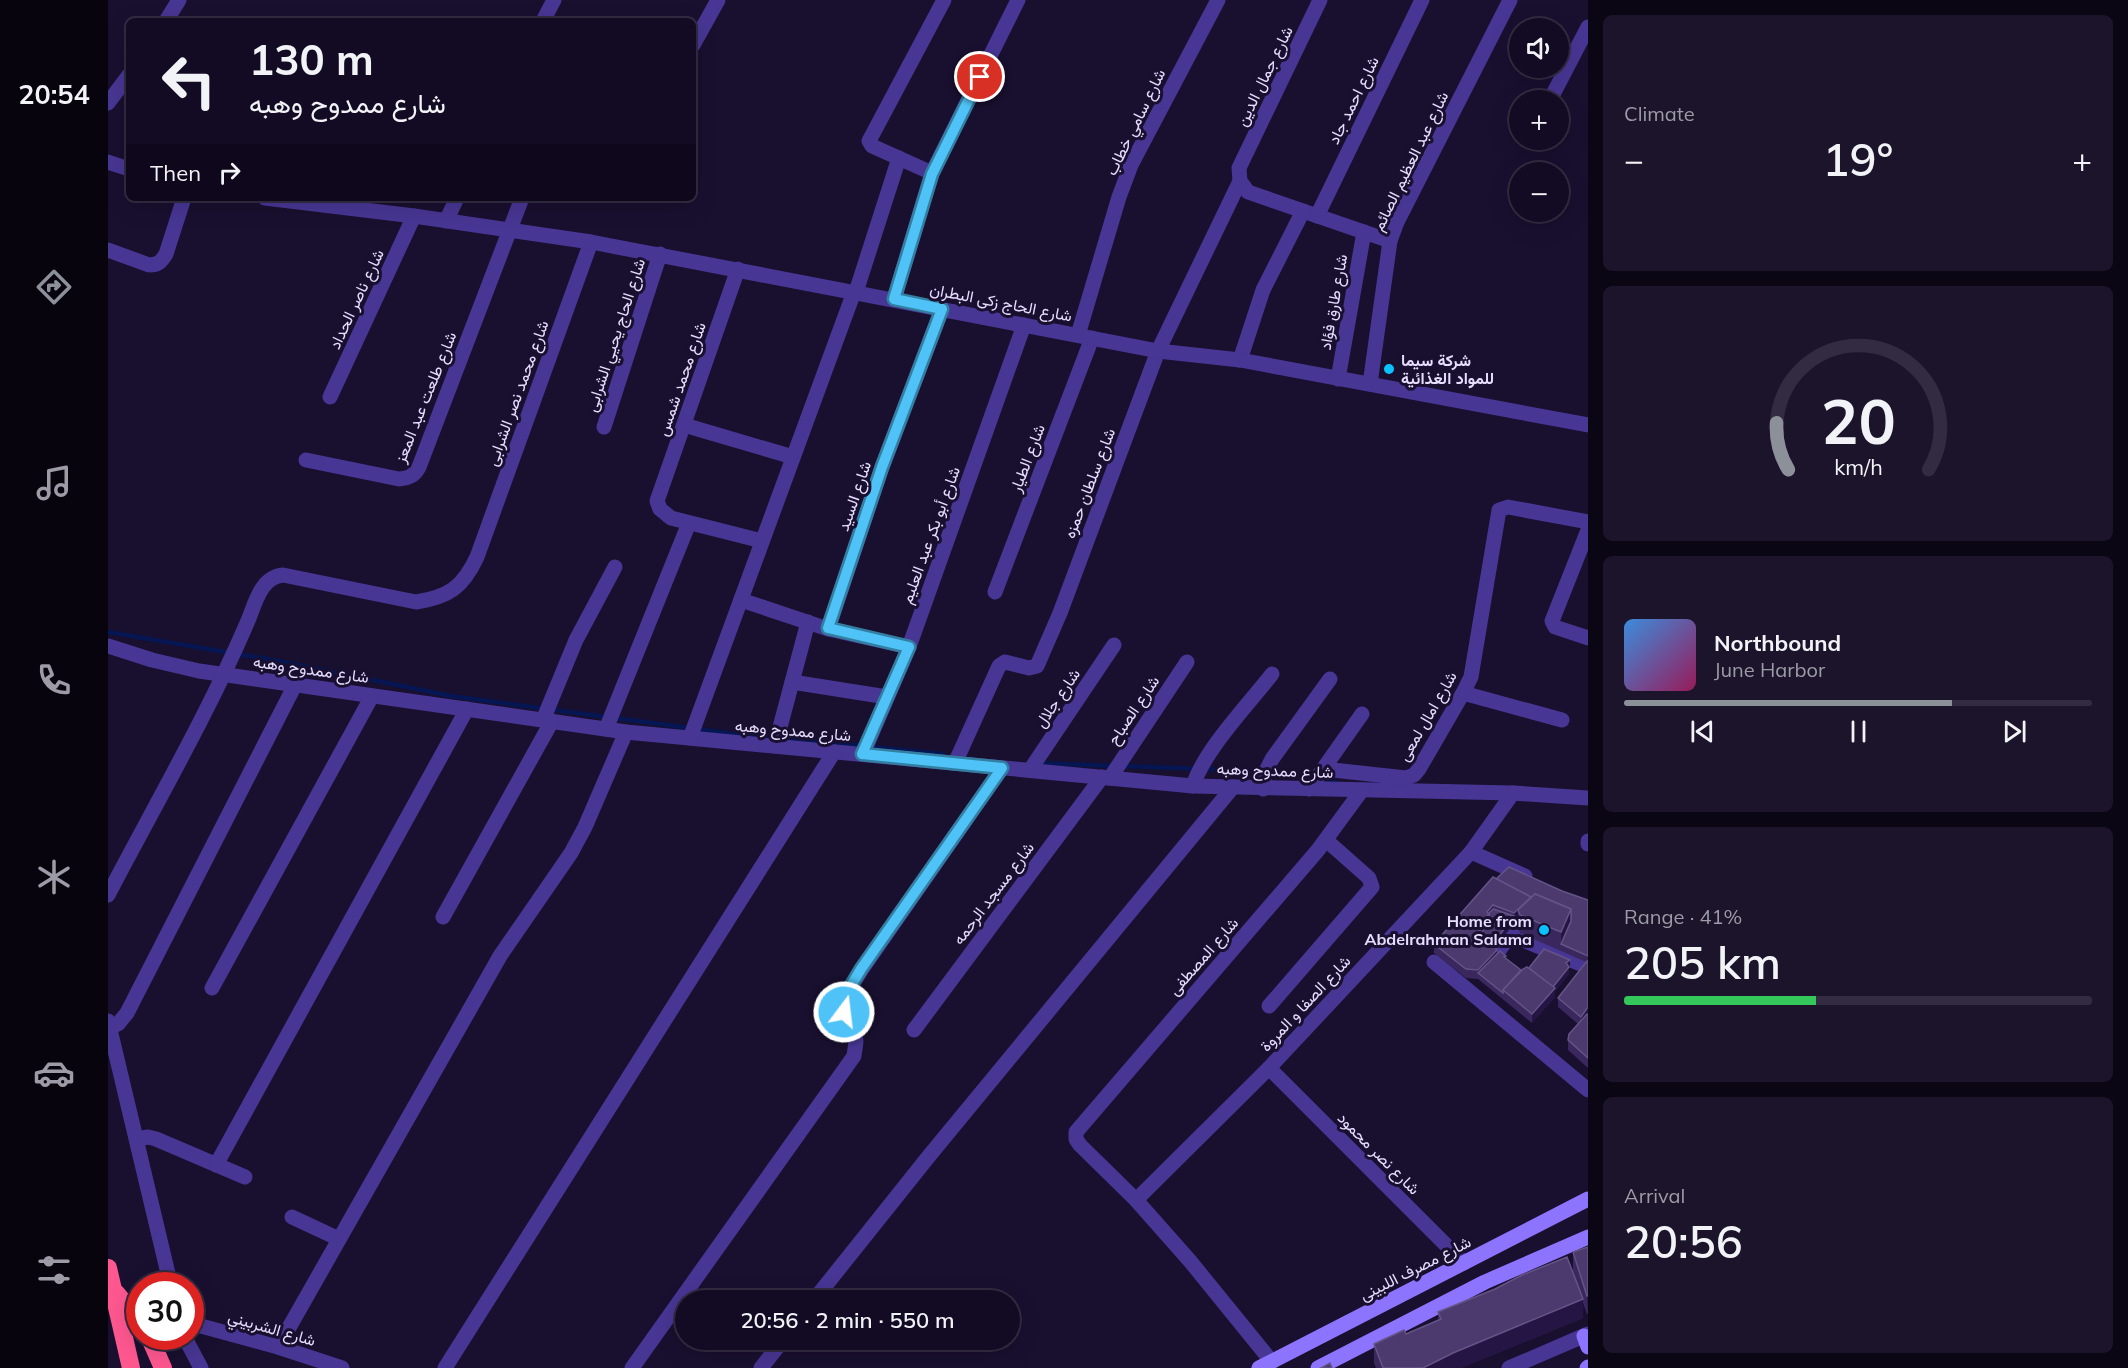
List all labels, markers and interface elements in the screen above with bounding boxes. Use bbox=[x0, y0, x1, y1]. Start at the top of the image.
map controls bbox=[1509, 18, 1569, 222]
button: sound bbox=[1509, 18, 1569, 78]
street label: شارع جمال الدين bbox=[1231, 23, 1299, 130]
text: 130 m bbox=[249, 33, 374, 86]
icon: left bbox=[150, 42, 228, 120]
pin bbox=[954, 51, 1005, 102]
street label: شارع احمد جاد bbox=[1323, 53, 1385, 148]
icon: arrive bbox=[963, 60, 996, 93]
street label: شارع سامي خطاب bbox=[1101, 65, 1173, 180]
text: 20:54 bbox=[18, 77, 90, 111]
text: شارع ممدوح وهبه bbox=[249, 86, 446, 120]
street label: شارع عبد العظيم الصائم bbox=[1368, 88, 1454, 235]
button: + bbox=[1509, 90, 1569, 150]
text: Climate bbox=[1624, 101, 1695, 126]
text: 19° bbox=[1823, 131, 1893, 187]
text: − bbox=[1624, 139, 1644, 180]
text: + bbox=[2072, 139, 2092, 180]
icon: right bbox=[213, 156, 246, 189]
text: Then bbox=[150, 159, 201, 187]
button: − bbox=[1509, 162, 1569, 222]
street label: شارع ناصر الحداد bbox=[324, 246, 390, 353]
street label: شارع طارق فؤاد bbox=[1315, 252, 1353, 352]
street label: شارع الحاج يحيي الشرابى bbox=[581, 256, 653, 416]
icon: directions bbox=[33, 266, 75, 308]
street label: شارع الحاج زكى البطران bbox=[928, 278, 1074, 328]
street label: شارع محمد نصر الشرابى bbox=[481, 317, 555, 469]
street label: شارع محمد شمس bbox=[652, 319, 712, 439]
street label: شارع طلعت عبد المعز bbox=[389, 329, 462, 467]
place label: شركة سيما للمواد الغذائية bbox=[1401, 350, 1494, 389]
marker: شركة سيما للمواد الغذائية bbox=[1382, 362, 1396, 376]
text: 20 bbox=[1821, 382, 1895, 461]
street label: شارع الطيار bbox=[1005, 421, 1051, 496]
street label: شارع سلطان حمزه bbox=[1059, 425, 1121, 542]
text: km/h bbox=[1834, 454, 1882, 481]
street label: شارع السيد bbox=[833, 458, 877, 534]
icon: music bbox=[33, 462, 75, 504]
street label: شارع أبو بكر عبد العليم bbox=[896, 464, 966, 607]
text: Northbound bbox=[1714, 629, 1841, 657]
street label: شارع ممدوح وهبه bbox=[252, 651, 370, 689]
text: June Harbor bbox=[1714, 657, 1825, 682]
icon: phone bbox=[33, 659, 75, 701]
street label: شارع جلال bbox=[1030, 665, 1086, 732]
street label: شارع امال لمعى bbox=[1393, 667, 1463, 766]
street label: شارع الصباح bbox=[1103, 672, 1165, 749]
street label: شارع ممدوح وهبه bbox=[734, 715, 852, 747]
icon: previous bbox=[1686, 715, 1719, 748]
icon: pause bbox=[1842, 715, 1875, 748]
icon: next bbox=[1998, 715, 2031, 748]
street label: شارع ممدوح وهبه bbox=[1216, 758, 1334, 784]
street label: شارع مسجد الرحمه bbox=[948, 838, 1040, 950]
icon: climate bbox=[33, 856, 75, 898]
text: Range · 41% bbox=[1624, 904, 1742, 929]
place label: Home from Abdelrahman Salama bbox=[1364, 911, 1532, 949]
street label: شارع المصطفى bbox=[1164, 913, 1244, 1000]
marker: Home from Abdelrahman Salama bbox=[1537, 923, 1551, 937]
text: 205 km bbox=[1624, 934, 1781, 990]
street label: شارع الصفا و المروة bbox=[1255, 951, 1356, 1057]
position arrow bbox=[812, 980, 876, 1044]
icon: car bbox=[33, 1052, 75, 1094]
street label: شارع نصر محمود bbox=[1332, 1108, 1424, 1200]
text: Arrival bbox=[1624, 1183, 1685, 1208]
text: 20:56 bbox=[1624, 1213, 1743, 1269]
street label: شارع مصرف اللبينى bbox=[1356, 1231, 1475, 1306]
icon: filters bbox=[33, 1249, 75, 1291]
speed limit sign: 30 bbox=[126, 1272, 204, 1350]
street label: شارع الشربيني bbox=[225, 1306, 318, 1354]
text: 20:56 · 2 min · 550 m bbox=[740, 1306, 955, 1334]

